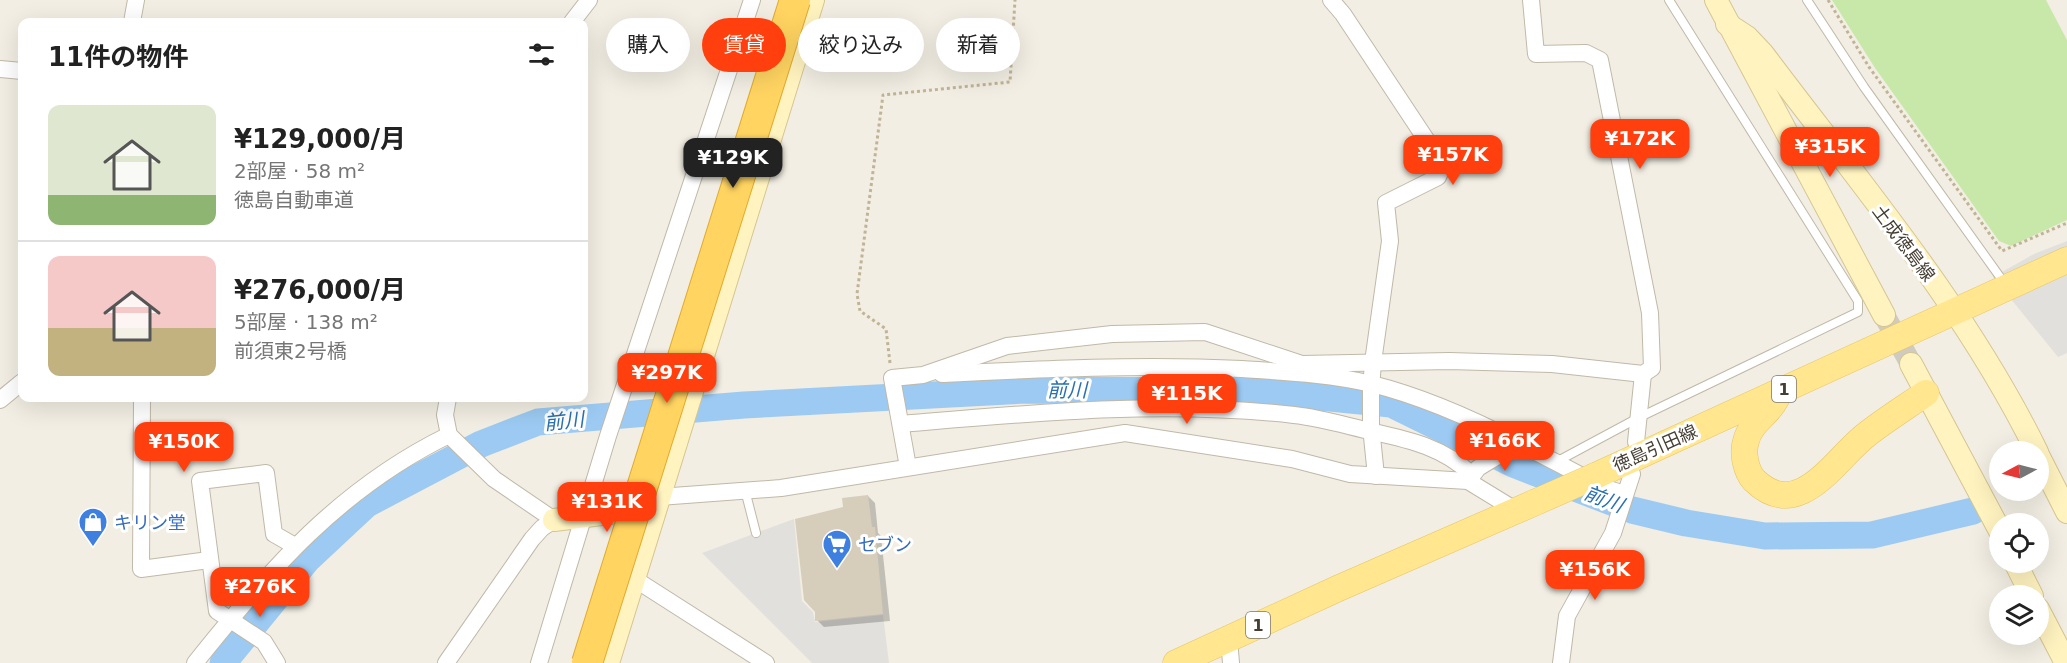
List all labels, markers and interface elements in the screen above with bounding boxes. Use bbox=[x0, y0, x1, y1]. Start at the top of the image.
chip: 購入 bbox=[606, 18, 690, 72]
chip: 賃貸 bbox=[702, 18, 786, 72]
chip: 絞り込み bbox=[798, 18, 924, 72]
chip: 新着 bbox=[936, 18, 1020, 72]
icon: filters bbox=[525, 38, 558, 71]
text: 11件の物件 bbox=[48, 42, 188, 72]
pin: ¥172K bbox=[1598, 119, 1682, 170]
text: ¥129,000/月 bbox=[234, 124, 406, 154]
text: ¥172K bbox=[1604, 126, 1676, 150]
pin: ¥315K bbox=[1788, 127, 1872, 178]
icon: home bbox=[96, 129, 168, 201]
text: ¥315K bbox=[1794, 134, 1866, 158]
pin: ¥157K bbox=[1411, 135, 1495, 186]
pin: ¥129K bbox=[691, 138, 775, 189]
text: ¥157K bbox=[1417, 142, 1489, 166]
text: ¥129K bbox=[697, 145, 769, 169]
text: 2部屋 · 58 m² bbox=[234, 159, 365, 183]
text: 徳島自動車道 bbox=[234, 188, 354, 212]
street label: 土成徳島線 bbox=[1869, 201, 1939, 285]
text: ¥276,000/月 bbox=[234, 275, 406, 305]
icon: home bbox=[96, 280, 168, 352]
text: 5部屋 · 138 m² bbox=[234, 310, 378, 334]
text: 前須東2号橋 bbox=[234, 339, 347, 363]
pin: ¥297K bbox=[625, 353, 709, 404]
text: ¥297K bbox=[631, 360, 703, 384]
pin: ¥115K bbox=[1145, 374, 1229, 425]
road number: 1 bbox=[1772, 376, 1796, 402]
water label: 前川 bbox=[1047, 378, 1089, 402]
text: ¥115K bbox=[1151, 381, 1223, 405]
water label: 前川 bbox=[543, 407, 587, 435]
street label: 徳島引田線 bbox=[1610, 420, 1700, 476]
pin: ¥166K bbox=[1463, 421, 1547, 472]
pin: ¥150K bbox=[142, 422, 226, 473]
text: ¥166K bbox=[1469, 428, 1541, 452]
text: ¥150K bbox=[148, 429, 220, 453]
north arrow bbox=[1989, 441, 2049, 501]
map controls bbox=[1989, 441, 2049, 645]
water label: 前川 bbox=[1581, 481, 1629, 518]
pin: ¥131K bbox=[565, 482, 649, 533]
text: ¥131K bbox=[571, 489, 643, 513]
shop icon: キリン堂 bbox=[77, 506, 109, 548]
place label: キリン堂 bbox=[114, 512, 186, 533]
button: locate bbox=[1989, 513, 2049, 573]
supermarket icon: セブン bbox=[821, 528, 853, 570]
place label: セブン bbox=[858, 534, 912, 555]
pin: ¥156K bbox=[1553, 550, 1637, 601]
text: ¥156K bbox=[1559, 557, 1631, 581]
pin: ¥276K bbox=[218, 567, 302, 618]
text: ¥276K bbox=[224, 574, 296, 598]
button: layers bbox=[1989, 585, 2049, 645]
road number: 1 bbox=[1246, 612, 1270, 638]

